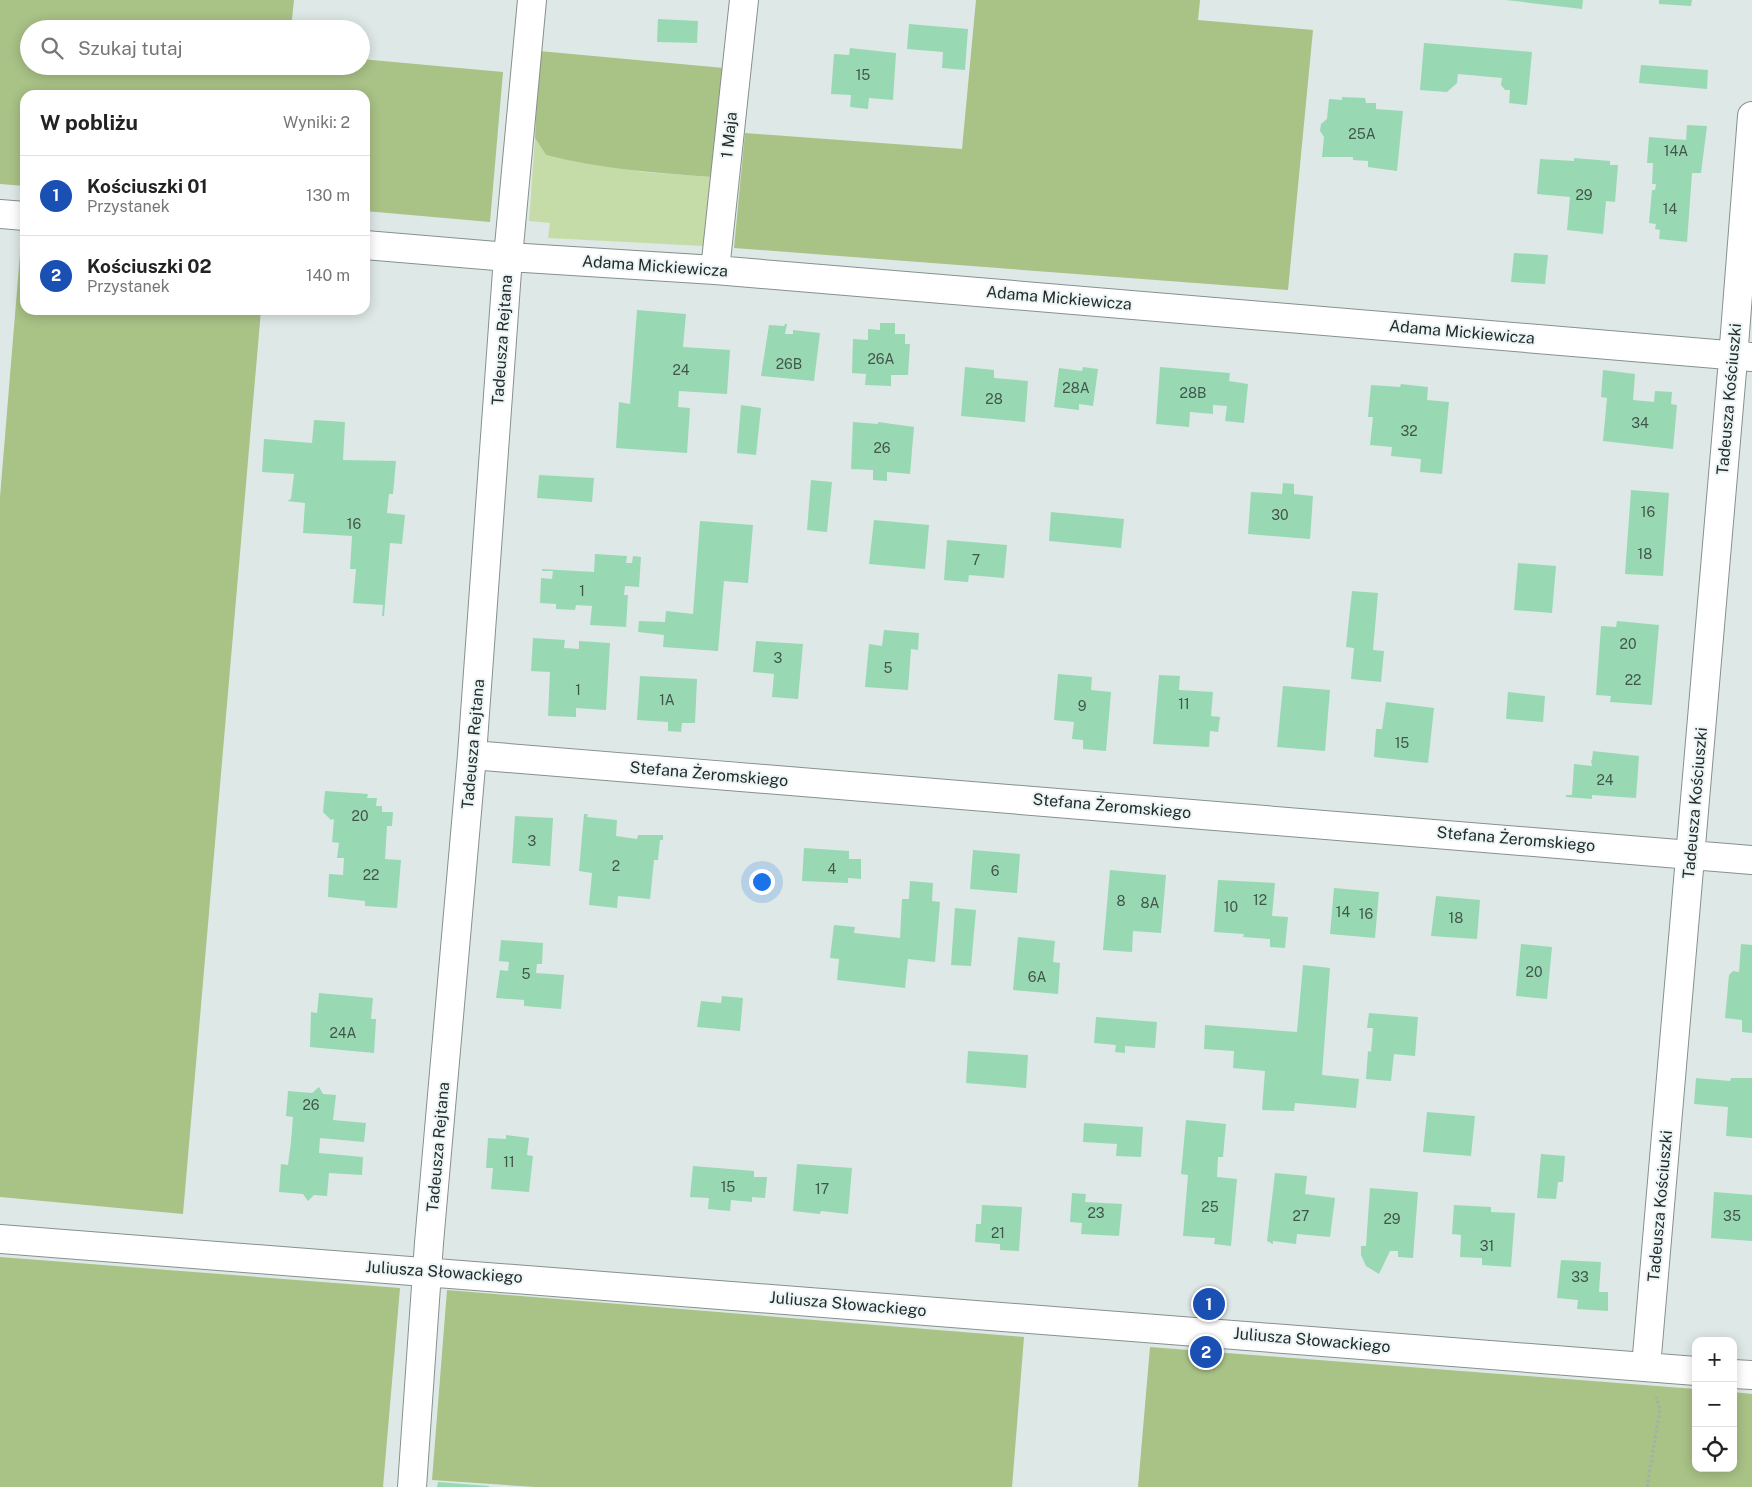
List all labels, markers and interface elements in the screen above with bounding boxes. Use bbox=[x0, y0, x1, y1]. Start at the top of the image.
search box bbox=[20, 20, 370, 75]
icon: search bbox=[38, 34, 66, 62]
text: Szukaj tutaj bbox=[78, 37, 183, 59]
house number: 15 bbox=[856, 67, 870, 83]
text: W pobliżu bbox=[40, 110, 138, 135]
street label: 1 Maja bbox=[717, 111, 741, 159]
text: Wyniki: 2 bbox=[283, 113, 350, 132]
house number: 25A bbox=[1348, 126, 1376, 142]
house number: 14A bbox=[1664, 143, 1688, 159]
text: Kościuszki 01 bbox=[87, 175, 208, 197]
text: 1 bbox=[53, 186, 59, 205]
text: 130 m bbox=[306, 186, 350, 205]
house number: 29 bbox=[1575, 187, 1593, 203]
text: Przystanek bbox=[87, 197, 170, 216]
house number: 14 bbox=[1663, 201, 1677, 217]
street label: Adama Mickiewicza bbox=[581, 251, 729, 281]
text: Kościuszki 02 bbox=[87, 255, 212, 277]
text: 2 bbox=[51, 266, 61, 285]
text: 140 m bbox=[306, 266, 350, 285]
street label: Tadeusza Rejtana bbox=[488, 274, 516, 406]
text: Przystanek bbox=[87, 277, 170, 296]
street label: Adama Mickiewicza bbox=[985, 282, 1133, 314]
street label: Adama Mickiewicza bbox=[1388, 316, 1536, 348]
street label: Tadeusza Kościuszki bbox=[1713, 323, 1745, 475]
house number: 26A bbox=[868, 351, 895, 367]
house number: 26B bbox=[776, 356, 802, 372]
house number: 24 bbox=[672, 362, 690, 378]
house number: 28A bbox=[1062, 380, 1090, 396]
house number: 28B bbox=[1180, 385, 1206, 401]
house number: 28 bbox=[985, 391, 1003, 407]
house number: 34 bbox=[1631, 415, 1649, 431]
house number: 32 bbox=[1400, 423, 1418, 439]
house number: 26 bbox=[873, 440, 891, 456]
house number: 16 bbox=[1641, 504, 1655, 520]
house number: 30 bbox=[1271, 507, 1289, 523]
house number: 16 bbox=[347, 516, 361, 532]
house number: 18 bbox=[1638, 546, 1652, 562]
house number: 7 bbox=[972, 552, 980, 568]
house number: 1 bbox=[579, 583, 585, 599]
house number: 20 bbox=[1620, 636, 1636, 652]
house number: 3 bbox=[774, 650, 783, 666]
house number: 5 bbox=[884, 660, 893, 676]
house number: 22 bbox=[1625, 672, 1641, 688]
street label: Tadeusza Rejtana bbox=[458, 678, 488, 810]
house number: 1 bbox=[575, 682, 581, 698]
house number: 1A bbox=[659, 692, 675, 708]
house number: 11 bbox=[1178, 696, 1190, 712]
house number: 9 bbox=[1078, 698, 1087, 714]
street label: Tadeusza Kościuszki bbox=[1679, 727, 1711, 879]
house number: 15 bbox=[1395, 735, 1409, 751]
street label: Stefana Żeromskiego bbox=[629, 757, 789, 790]
house number: 24 bbox=[1596, 772, 1614, 788]
street label: Stefana Żeromskiego bbox=[1032, 789, 1192, 822]
house number: 20 bbox=[352, 808, 368, 824]
street label: Stefana Żeromskiego bbox=[1436, 822, 1596, 855]
house number: 3 bbox=[528, 833, 537, 849]
house number: 2 bbox=[612, 858, 620, 874]
house number: 4 bbox=[828, 861, 837, 877]
house number: 6 bbox=[991, 863, 1000, 879]
house number: 22 bbox=[363, 867, 379, 883]
your location bbox=[749, 869, 775, 895]
house number: 12 bbox=[1253, 892, 1267, 908]
house number: 8 bbox=[1116, 893, 1126, 909]
house number: 8A bbox=[1140, 895, 1160, 911]
house number: 10 bbox=[1224, 899, 1238, 915]
house number: 14 bbox=[1336, 904, 1350, 920]
house number: 16 bbox=[1359, 906, 1373, 922]
house number: 18 bbox=[1449, 910, 1463, 926]
house number: 20 bbox=[1526, 964, 1542, 980]
house number: 5 bbox=[522, 966, 531, 982]
house number: 6A bbox=[1028, 969, 1046, 985]
house number: 24A bbox=[329, 1025, 357, 1041]
street label: Tadeusza Rejtana bbox=[423, 1081, 453, 1213]
house number: 26 bbox=[302, 1097, 320, 1113]
street label: Tadeusza Kościuszki bbox=[1644, 1130, 1676, 1282]
house number: 11 bbox=[503, 1154, 515, 1170]
house number: 15 bbox=[721, 1179, 735, 1195]
house number: 17 bbox=[815, 1181, 829, 1197]
house number: 25 bbox=[1201, 1199, 1219, 1215]
house number: 23 bbox=[1087, 1205, 1105, 1221]
house number: 27 bbox=[1293, 1208, 1309, 1224]
house number: 35 bbox=[1723, 1208, 1741, 1224]
house number: 29 bbox=[1383, 1211, 1401, 1227]
house number: 21 bbox=[991, 1225, 1005, 1241]
house number: 31 bbox=[1480, 1238, 1494, 1254]
street label: Juliusza Słowackiego bbox=[365, 1257, 523, 1287]
house number: 33 bbox=[1571, 1269, 1589, 1285]
pin: 1 bbox=[1193, 1285, 1225, 1323]
street label: Juliusza Słowackiego bbox=[769, 1288, 927, 1320]
street label: Juliusza Słowackiego bbox=[1233, 1324, 1391, 1356]
pin: 2 bbox=[1190, 1333, 1222, 1371]
map controls bbox=[1692, 1337, 1737, 1472]
button: + bbox=[1692, 1337, 1737, 1382]
button: − bbox=[1692, 1382, 1737, 1427]
button: locate bbox=[1692, 1427, 1737, 1472]

